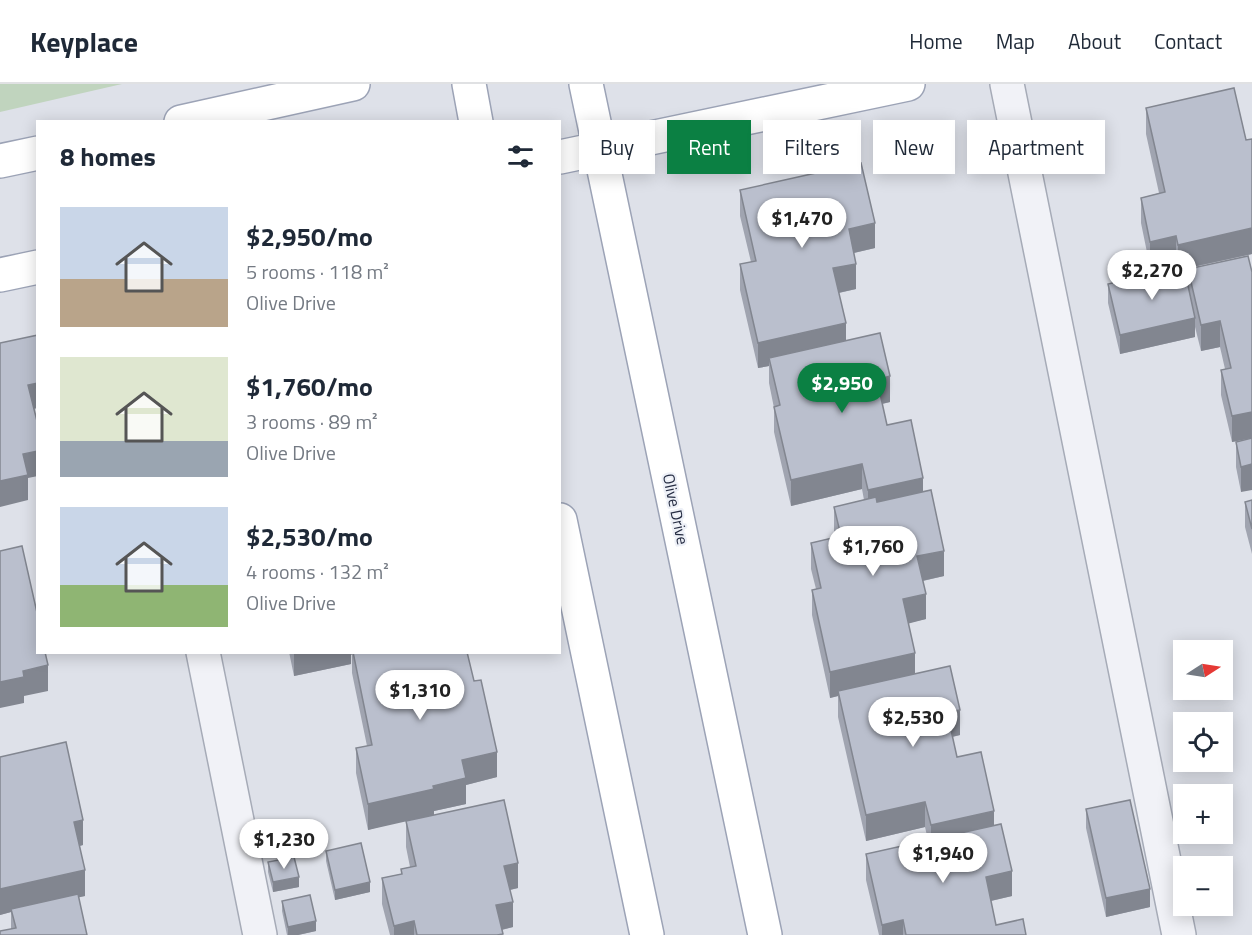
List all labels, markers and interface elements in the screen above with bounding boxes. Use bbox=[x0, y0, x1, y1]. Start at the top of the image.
text: Keyplace bbox=[30, 20, 138, 63]
text: Home bbox=[909, 25, 963, 57]
text: Map bbox=[996, 25, 1035, 57]
text: About bbox=[1068, 25, 1121, 57]
text: Contact bbox=[1154, 25, 1222, 57]
chip: Buy bbox=[579, 120, 655, 174]
chip: Rent bbox=[667, 120, 751, 174]
chip: Filters bbox=[763, 120, 861, 174]
chip: New bbox=[873, 120, 955, 174]
chip: Apartment bbox=[967, 120, 1105, 174]
text: 8 homes bbox=[60, 137, 156, 176]
icon: filters bbox=[504, 140, 537, 173]
pin: $1,470 bbox=[753, 198, 851, 249]
text: $1,470 bbox=[771, 202, 833, 233]
text: $2,950/mo bbox=[246, 217, 373, 256]
icon: home bbox=[108, 231, 180, 303]
pin: $2,270 bbox=[1103, 250, 1201, 301]
text: $2,270 bbox=[1121, 254, 1183, 285]
text: 5 rooms · 118 m² bbox=[246, 256, 389, 287]
text: Olive Drive bbox=[246, 287, 336, 318]
pin: $2,950 bbox=[793, 363, 891, 414]
text: $1,760/mo bbox=[246, 367, 373, 406]
text: $2,950 bbox=[811, 367, 873, 398]
icon: home bbox=[108, 381, 180, 453]
text: 3 rooms · 89 m² bbox=[246, 406, 378, 437]
text: Olive Drive bbox=[246, 437, 336, 468]
street label: Olive Drive bbox=[657, 471, 695, 547]
text: $2,530/mo bbox=[246, 517, 373, 556]
pin: $1,760 bbox=[824, 526, 922, 577]
text: $1,760 bbox=[842, 530, 904, 561]
icon: home bbox=[108, 531, 180, 603]
text: 4 rooms · 132 m² bbox=[246, 556, 389, 587]
text: Olive Drive bbox=[246, 587, 336, 618]
north arrow bbox=[1173, 640, 1233, 700]
map controls bbox=[1173, 640, 1233, 916]
pin: $1,310 bbox=[371, 670, 469, 721]
text: $1,310 bbox=[389, 674, 451, 705]
pin: $2,530 bbox=[864, 697, 962, 748]
text: $2,530 bbox=[882, 701, 944, 732]
button: locate bbox=[1173, 712, 1233, 772]
button: + bbox=[1173, 784, 1233, 844]
pin: $1,230 bbox=[235, 819, 333, 870]
text: $1,230 bbox=[253, 823, 315, 854]
pin: $1,940 bbox=[894, 833, 992, 884]
text: $1,940 bbox=[912, 837, 974, 868]
button: − bbox=[1173, 856, 1233, 916]

